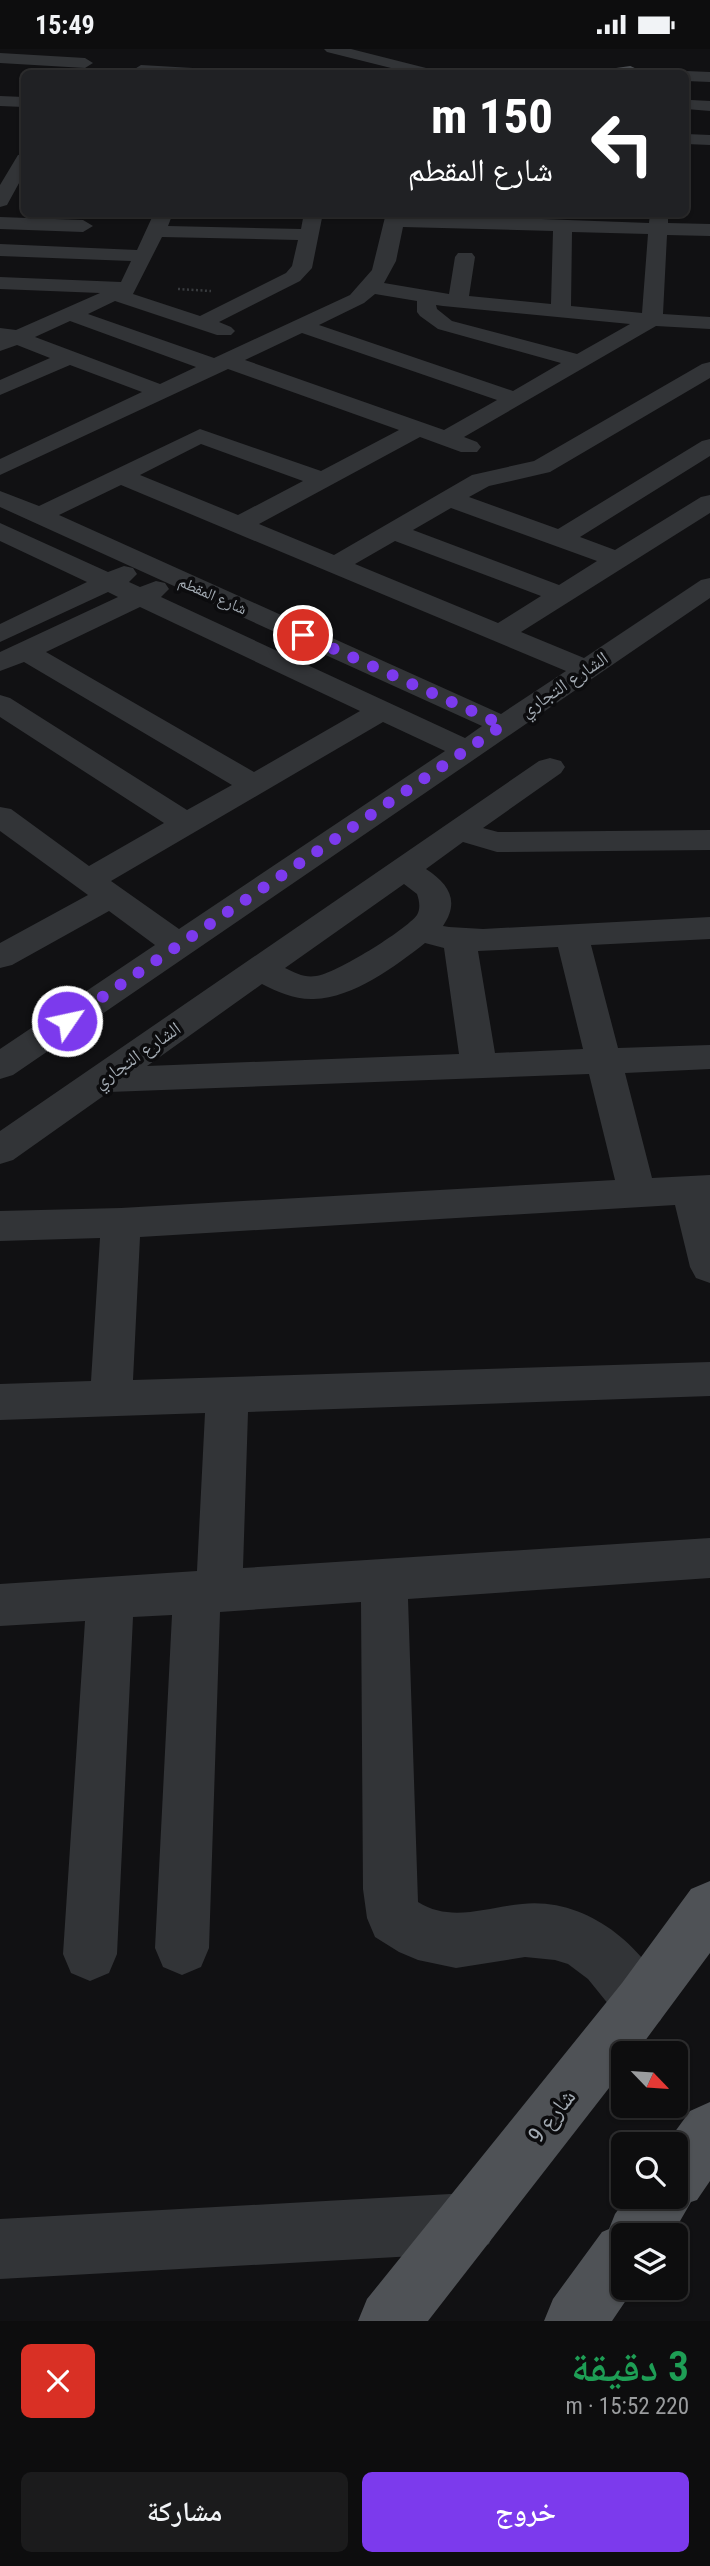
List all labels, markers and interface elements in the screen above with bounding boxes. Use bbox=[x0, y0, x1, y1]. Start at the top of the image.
text: 15:49 bbox=[35, 10, 95, 40]
text: 150 m bbox=[431, 88, 553, 145]
icon: left bbox=[577, 98, 668, 189]
text: شارع المقطم bbox=[408, 151, 553, 189]
street label: شارع المقطم bbox=[176, 572, 250, 619]
pin bbox=[273, 605, 333, 665]
icon: arrive bbox=[284, 616, 322, 654]
street label: الشارع التجاري bbox=[516, 646, 614, 725]
position arrow bbox=[30, 984, 104, 1058]
street label: الشارع التجاري bbox=[89, 1017, 187, 1097]
north arrow bbox=[611, 2041, 688, 2117]
map controls bbox=[611, 2041, 688, 2300]
street label: شارع 9 bbox=[523, 2084, 582, 2149]
button: search bbox=[611, 2132, 688, 2209]
button: layers bbox=[611, 2223, 688, 2300]
text: 3 دقيقة bbox=[571, 2342, 689, 2391]
button: close bbox=[21, 2344, 95, 2418]
text: 220 m · 15:52 bbox=[565, 2393, 689, 2420]
button: مشاركة bbox=[21, 2472, 348, 2552]
button: خروج bbox=[362, 2472, 689, 2552]

